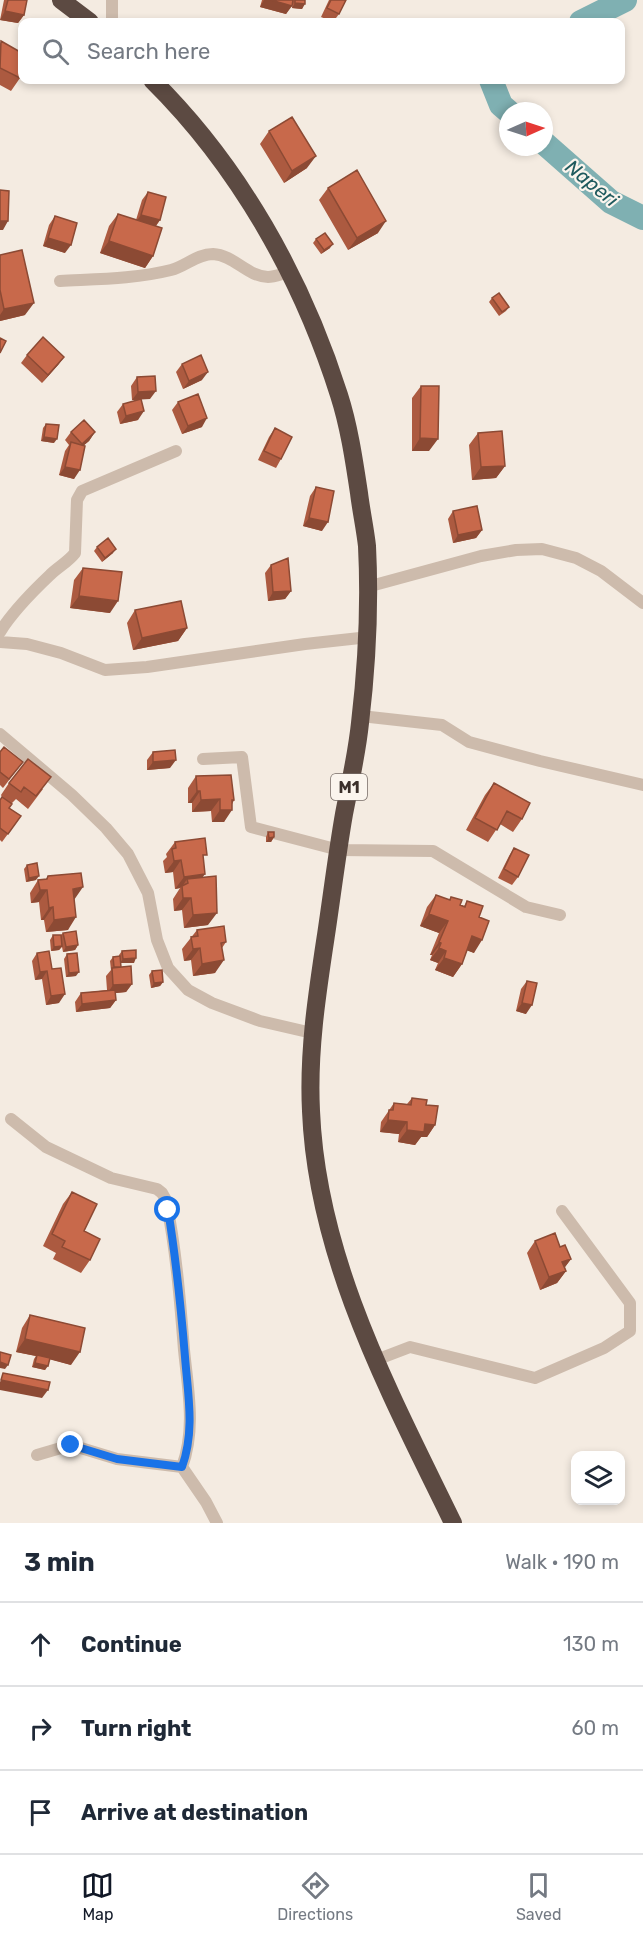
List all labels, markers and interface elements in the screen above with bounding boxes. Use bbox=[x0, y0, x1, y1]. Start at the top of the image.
search box bbox=[18, 18, 625, 84]
icon: search bbox=[39, 35, 72, 68]
text: Search here bbox=[87, 38, 210, 65]
north arrow bbox=[499, 102, 553, 156]
water label: Naperi bbox=[561, 154, 624, 212]
road number: M1 bbox=[331, 774, 367, 800]
route start bbox=[154, 1196, 180, 1222]
route end bbox=[57, 1431, 83, 1457]
map controls bbox=[571, 1451, 625, 1505]
button: layers bbox=[571, 1451, 625, 1505]
text: 3 min bbox=[24, 1547, 95, 1578]
text: Walk · 190 m bbox=[505, 1550, 619, 1574]
icon: ahead bbox=[24, 1628, 57, 1661]
text: Continue bbox=[81, 1631, 182, 1658]
text: 130 m bbox=[563, 1632, 619, 1656]
icon: right bbox=[24, 1712, 57, 1745]
text: Turn right bbox=[81, 1715, 191, 1742]
text: 60 m bbox=[572, 1716, 619, 1740]
icon: arrive bbox=[24, 1796, 57, 1829]
text: Arrive at destination bbox=[81, 1799, 308, 1826]
tab: Map bbox=[81, 1869, 114, 1924]
tab: Directions bbox=[277, 1869, 353, 1924]
tab: Saved bbox=[516, 1869, 562, 1924]

